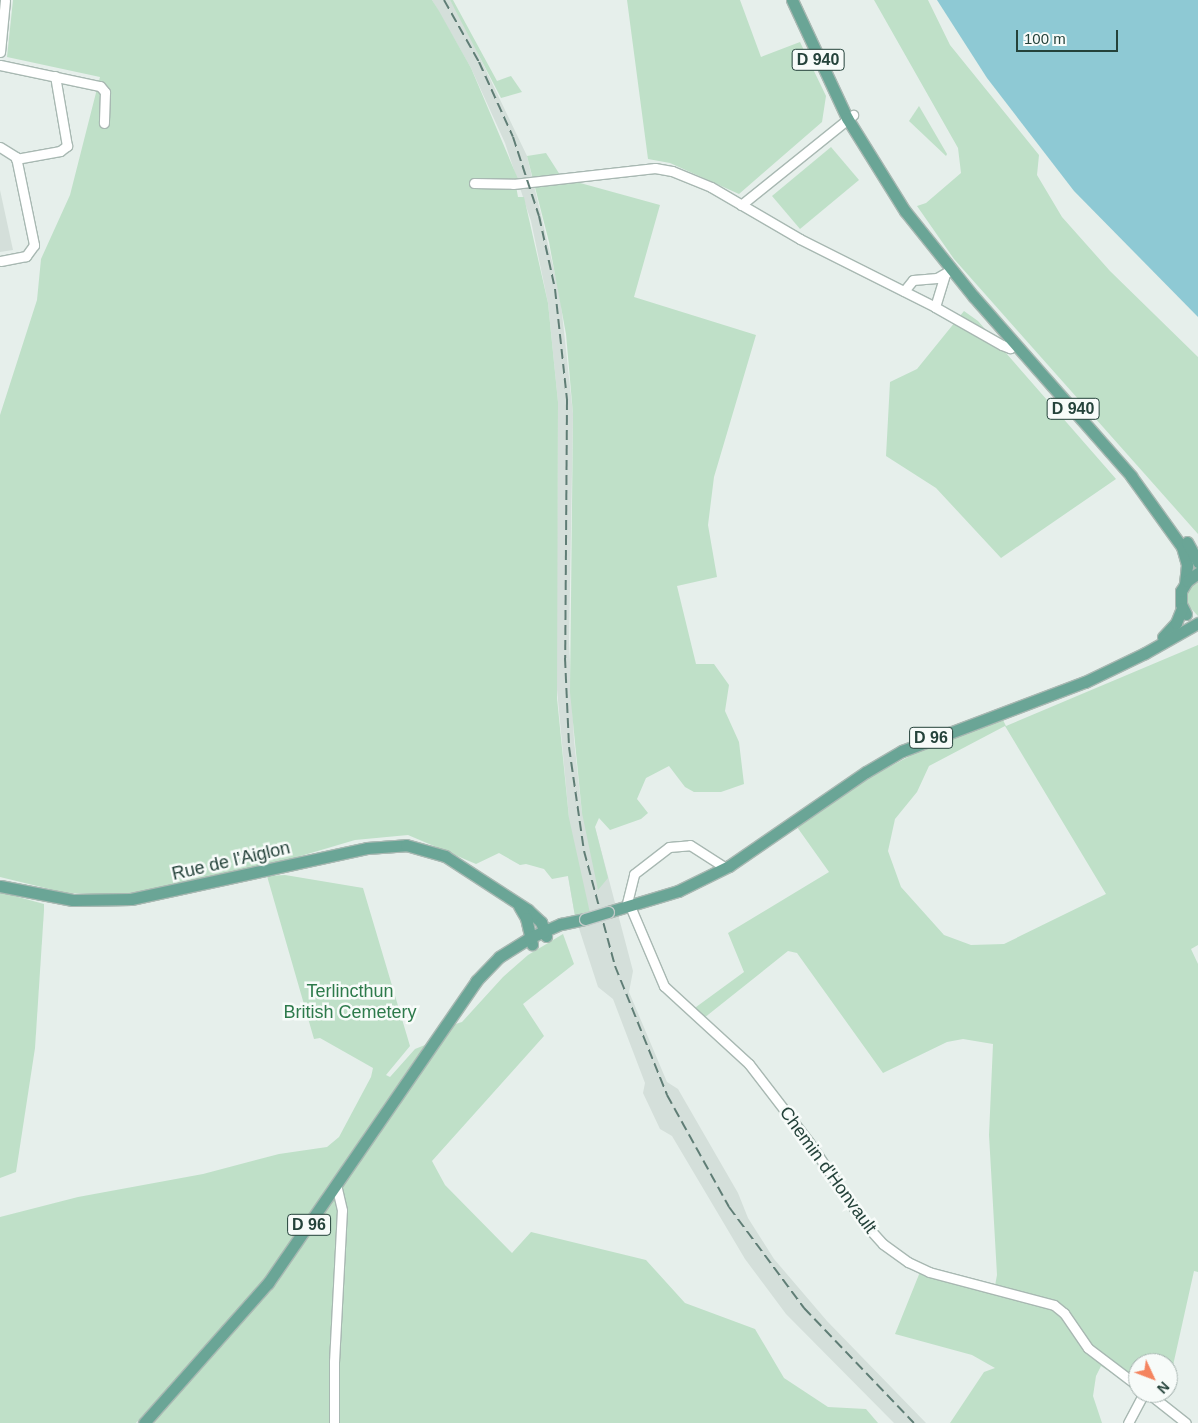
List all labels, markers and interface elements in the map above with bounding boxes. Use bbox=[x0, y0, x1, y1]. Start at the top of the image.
scale bar bbox=[1018, 20, 1120, 52]
text: 100 m bbox=[1024, 30, 1066, 47]
road number: D 940 bbox=[790, 46, 846, 74]
road number: D 940 bbox=[1046, 396, 1100, 422]
road number: D 96 bbox=[908, 724, 954, 751]
street label: Rue de l'Aiglon bbox=[170, 837, 292, 885]
park label: Terlincthun British Cemetery bbox=[283, 981, 417, 1024]
street label: Chemin d'Honvault bbox=[775, 1102, 881, 1238]
road number: D 96 bbox=[286, 1212, 332, 1238]
north arrow bbox=[1128, 1353, 1178, 1403]
text: N bbox=[1154, 1378, 1173, 1397]

